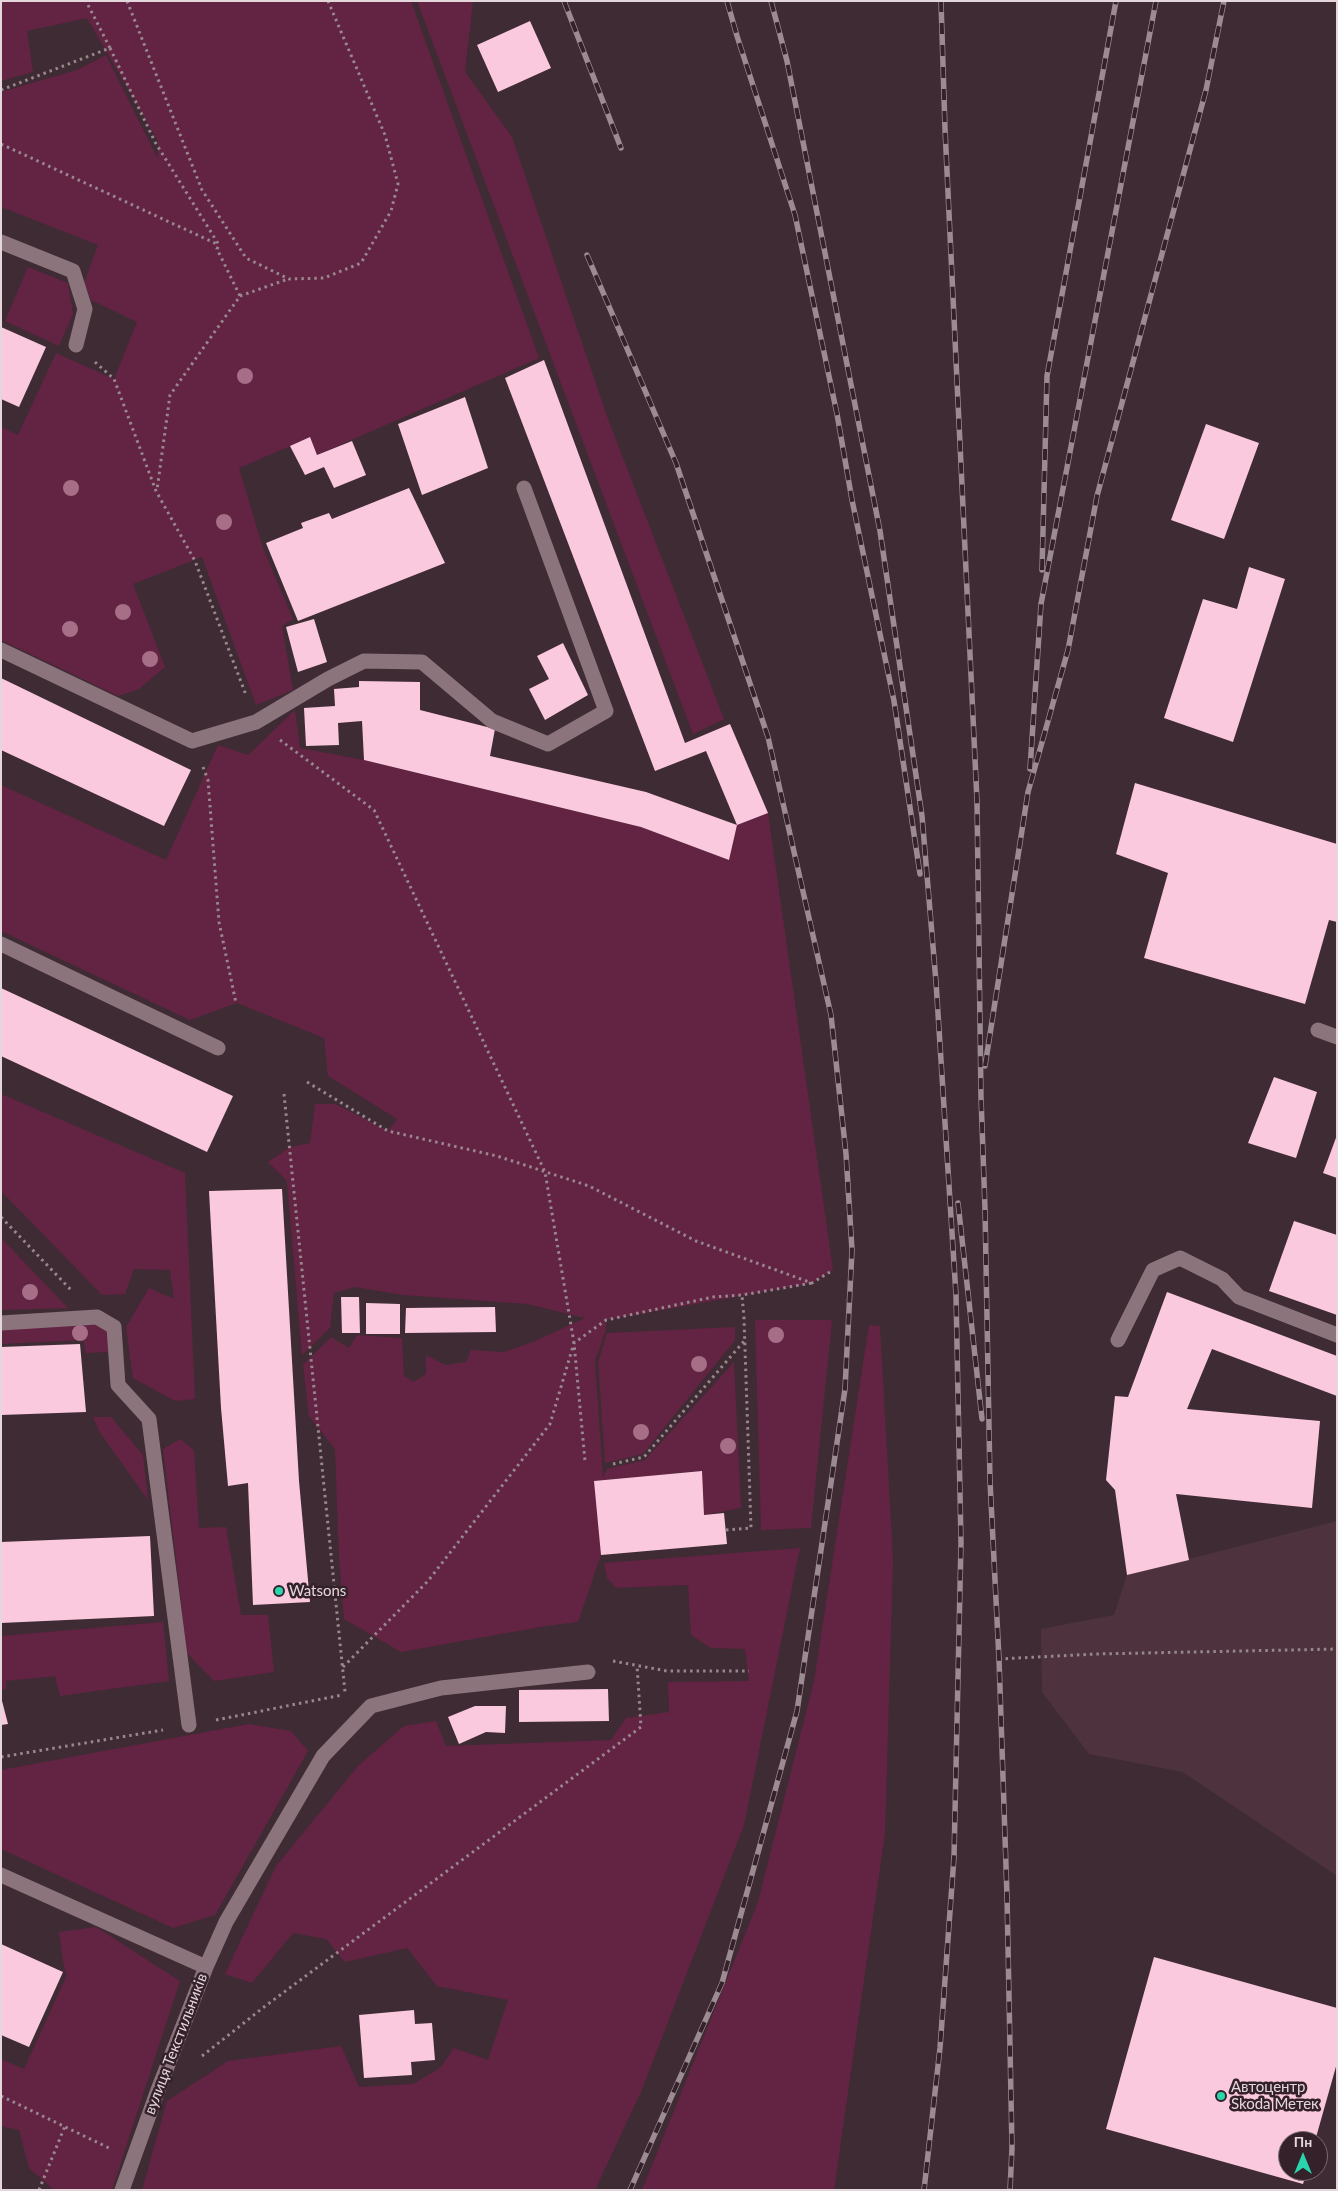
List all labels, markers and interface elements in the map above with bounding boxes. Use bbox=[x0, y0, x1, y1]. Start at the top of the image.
place label: Watsons bbox=[289, 1582, 346, 1600]
marker: Watsons bbox=[273, 1585, 285, 1597]
street label: вулиця Текстильників bbox=[141, 1971, 211, 2117]
place label: Автоцентр Skoda Метек bbox=[1231, 2078, 1319, 2113]
marker: Автоцентр Skoda Метек bbox=[1215, 2090, 1227, 2102]
north arrow bbox=[1278, 2131, 1328, 2181]
text: Пн bbox=[1294, 2133, 1312, 2150]

